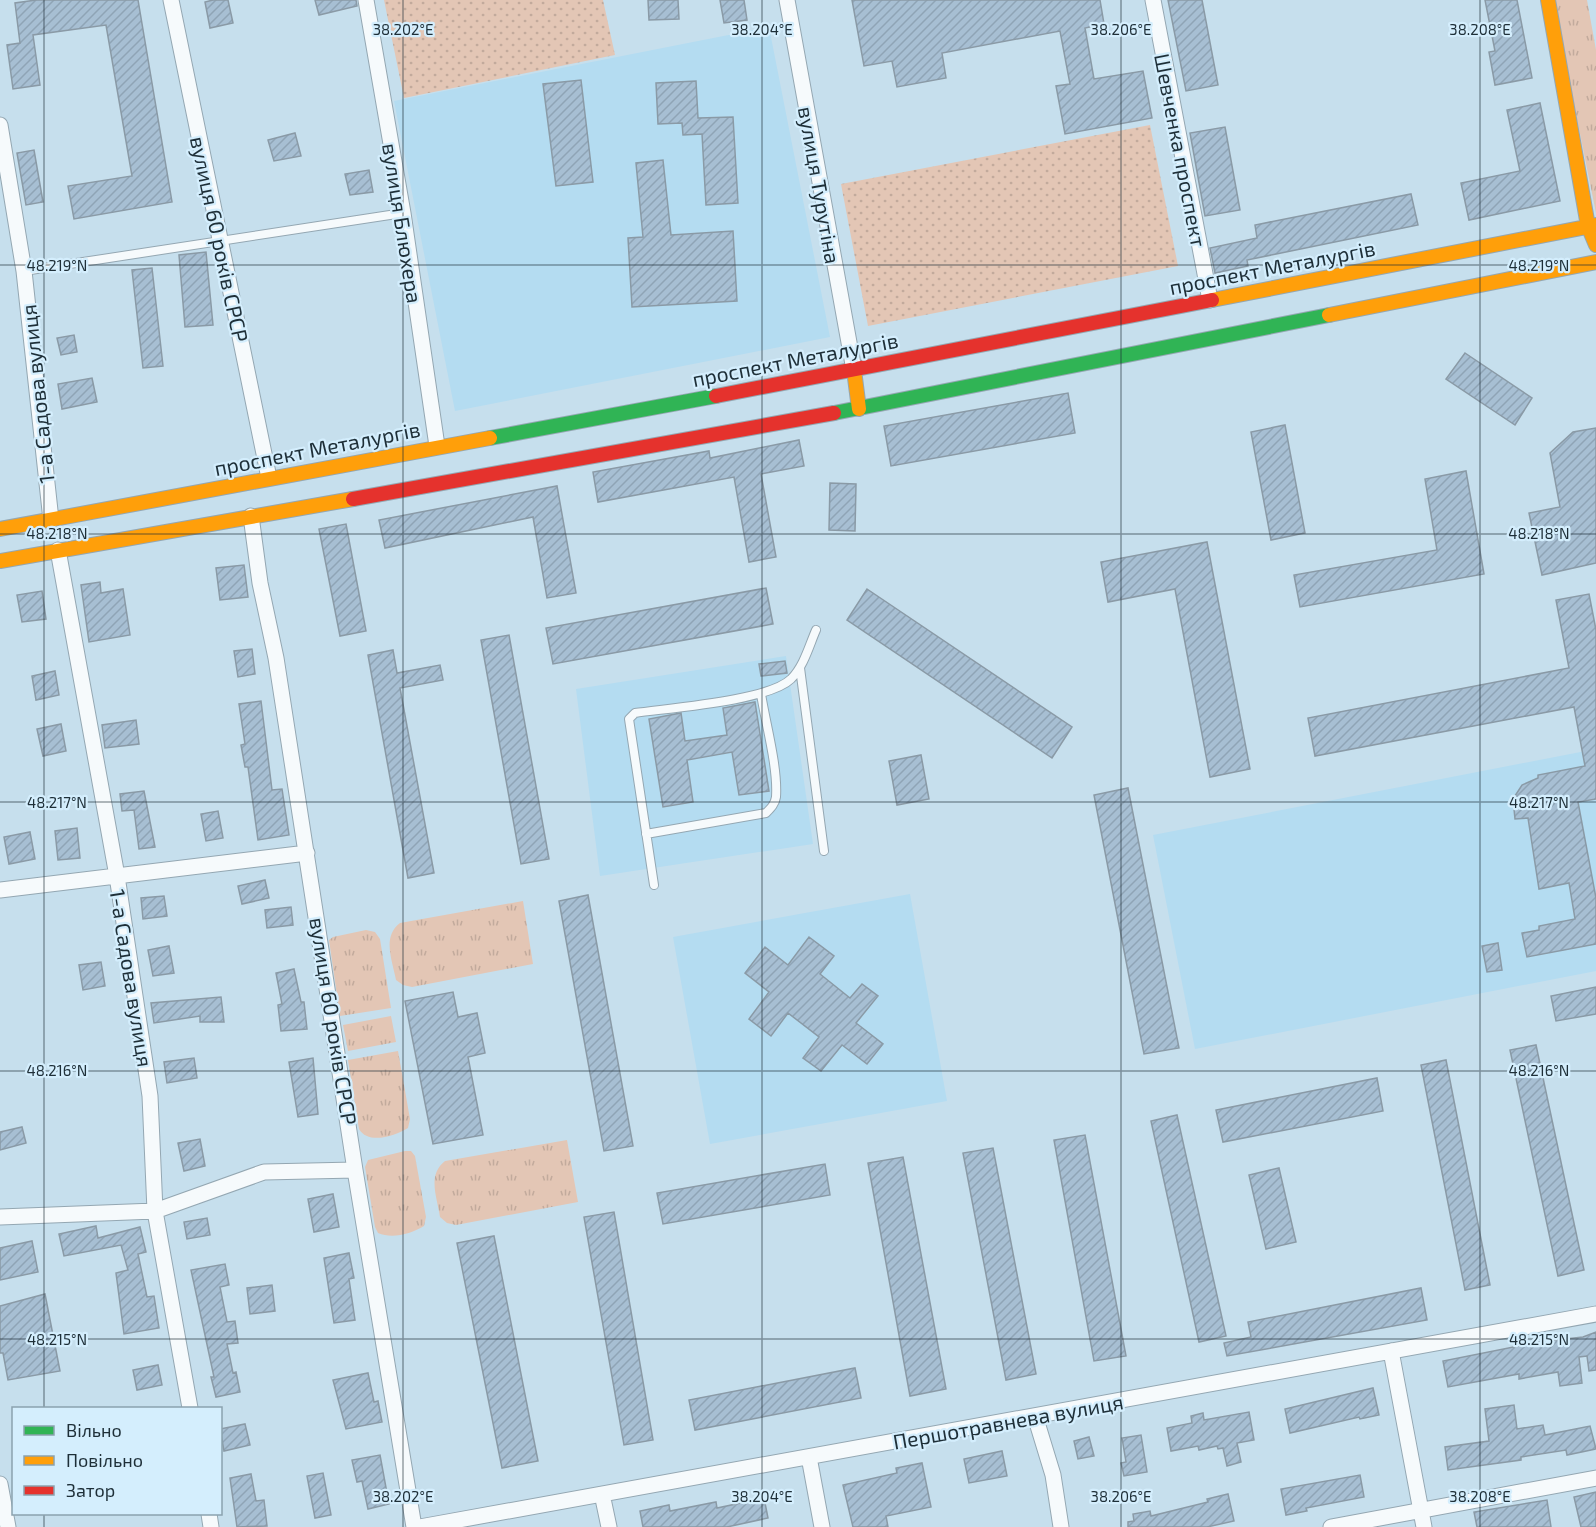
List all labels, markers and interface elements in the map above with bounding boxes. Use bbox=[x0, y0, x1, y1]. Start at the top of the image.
text: 38.202°E bbox=[373, 20, 433, 38]
text: 38.204°E bbox=[731, 20, 793, 38]
text: 38.206°E bbox=[1091, 20, 1151, 38]
text: 38.208°E bbox=[1449, 20, 1511, 38]
street label: Шевченка проспект bbox=[1150, 51, 1212, 249]
street label: вулиця Турутіна bbox=[793, 104, 846, 266]
street label: вулиця 60 років СРСР bbox=[185, 134, 254, 344]
street label: вулиця Блюхера bbox=[377, 141, 428, 305]
street label: проспект Металургів bbox=[1167, 235, 1377, 300]
text: 48.219°N bbox=[27, 256, 87, 274]
text: 48.219°N bbox=[1509, 256, 1569, 274]
street label: 1-а Садова вулиця bbox=[15, 303, 60, 485]
street label: проспект Металургів bbox=[690, 327, 900, 392]
street label: проспект Металургів bbox=[212, 416, 422, 481]
text: 48.218°N bbox=[26, 524, 88, 542]
text: 48.218°N bbox=[1508, 524, 1570, 542]
text: 48.217°N bbox=[27, 793, 87, 811]
text: 48.217°N bbox=[1509, 793, 1569, 811]
street label: 1-а Садова вулиця bbox=[105, 887, 158, 1069]
street label: вулиця 60 років СРСР bbox=[304, 915, 363, 1127]
text: 48.216°N bbox=[27, 1061, 87, 1079]
text: 48.216°N bbox=[1509, 1061, 1569, 1079]
text: 48.215°N bbox=[27, 1330, 87, 1348]
text: 48.215°N bbox=[1509, 1330, 1569, 1348]
street label: Першотравнева вулиця bbox=[891, 1388, 1125, 1455]
legend bbox=[12, 1407, 222, 1515]
text: Вільно bbox=[66, 1419, 122, 1441]
text: Повільно bbox=[66, 1449, 143, 1471]
text: Затор bbox=[66, 1479, 115, 1501]
text: 38.202°E bbox=[373, 1487, 433, 1505]
text: 38.204°E bbox=[731, 1487, 793, 1505]
text: 38.206°E bbox=[1091, 1487, 1151, 1505]
text: 38.208°E bbox=[1449, 1487, 1511, 1505]

